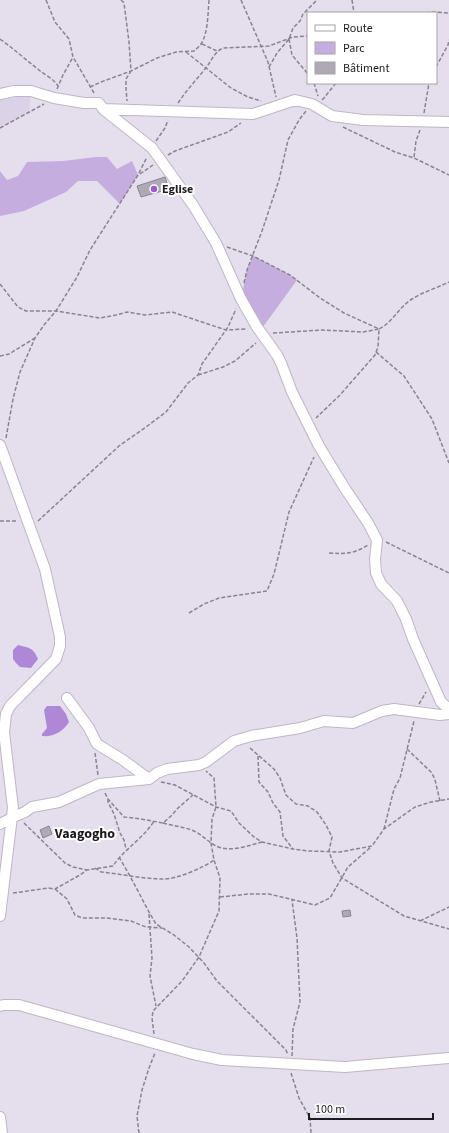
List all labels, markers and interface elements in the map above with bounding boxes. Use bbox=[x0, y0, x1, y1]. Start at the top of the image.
legend bbox=[307, 12, 437, 84]
text: Route bbox=[343, 20, 373, 37]
text: Parc bbox=[343, 40, 365, 57]
text: Bâtiment bbox=[343, 60, 389, 77]
place label: Eglise bbox=[162, 181, 193, 198]
marker: Eglise bbox=[149, 184, 159, 194]
district label: Vaagogho bbox=[54, 824, 115, 844]
scale bar bbox=[309, 1095, 433, 1121]
text: 100 m bbox=[315, 1101, 345, 1118]

